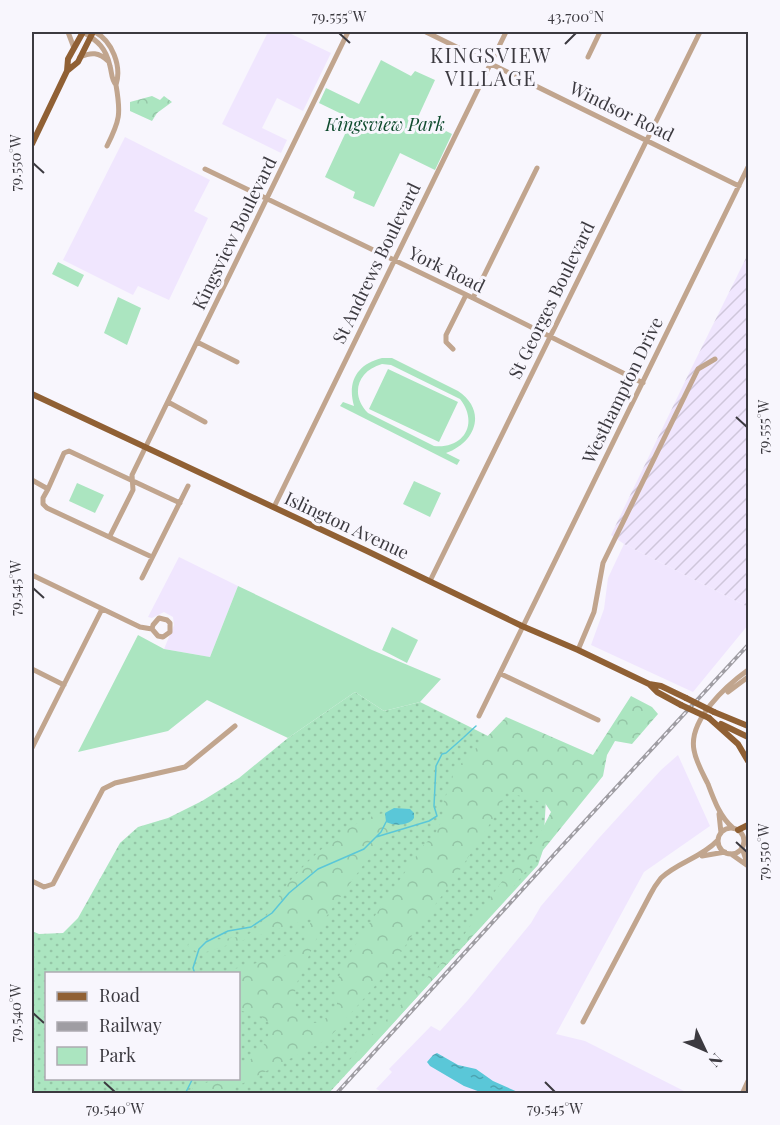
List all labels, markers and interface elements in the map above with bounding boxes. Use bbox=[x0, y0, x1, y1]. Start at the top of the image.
text: 79.555°W bbox=[312, 6, 367, 26]
text: 43.700°N bbox=[548, 6, 605, 26]
district label: KINGSVIEW VILLAGE bbox=[430, 41, 552, 91]
street label: Windsor Road bbox=[565, 75, 679, 147]
park label: Kingsview Park bbox=[324, 112, 445, 136]
text: 79.550°W bbox=[5, 134, 25, 192]
street label: Kingsview Boulevard bbox=[187, 152, 282, 313]
street label: St Andrews Boulevard bbox=[327, 178, 426, 348]
street label: St Georges Boulevard bbox=[502, 217, 600, 383]
street label: York Road bbox=[404, 240, 490, 298]
street label: Westhampton Drive bbox=[576, 313, 668, 468]
text: 79.555°W bbox=[753, 399, 773, 454]
street label: Islington Avenue bbox=[281, 486, 413, 564]
text: 79.545°W bbox=[5, 560, 25, 616]
text: 79.550°W bbox=[753, 823, 773, 881]
legend bbox=[45, 972, 240, 1080]
text: 79.540°W bbox=[5, 983, 25, 1042]
text: Road bbox=[99, 983, 140, 1007]
text: Railway bbox=[99, 1013, 162, 1037]
north arrow bbox=[675, 1020, 735, 1080]
text: Park bbox=[99, 1043, 136, 1067]
text: N bbox=[704, 1049, 728, 1073]
text: 79.540°W bbox=[86, 1098, 145, 1118]
text: 79.545°W bbox=[527, 1098, 583, 1118]

